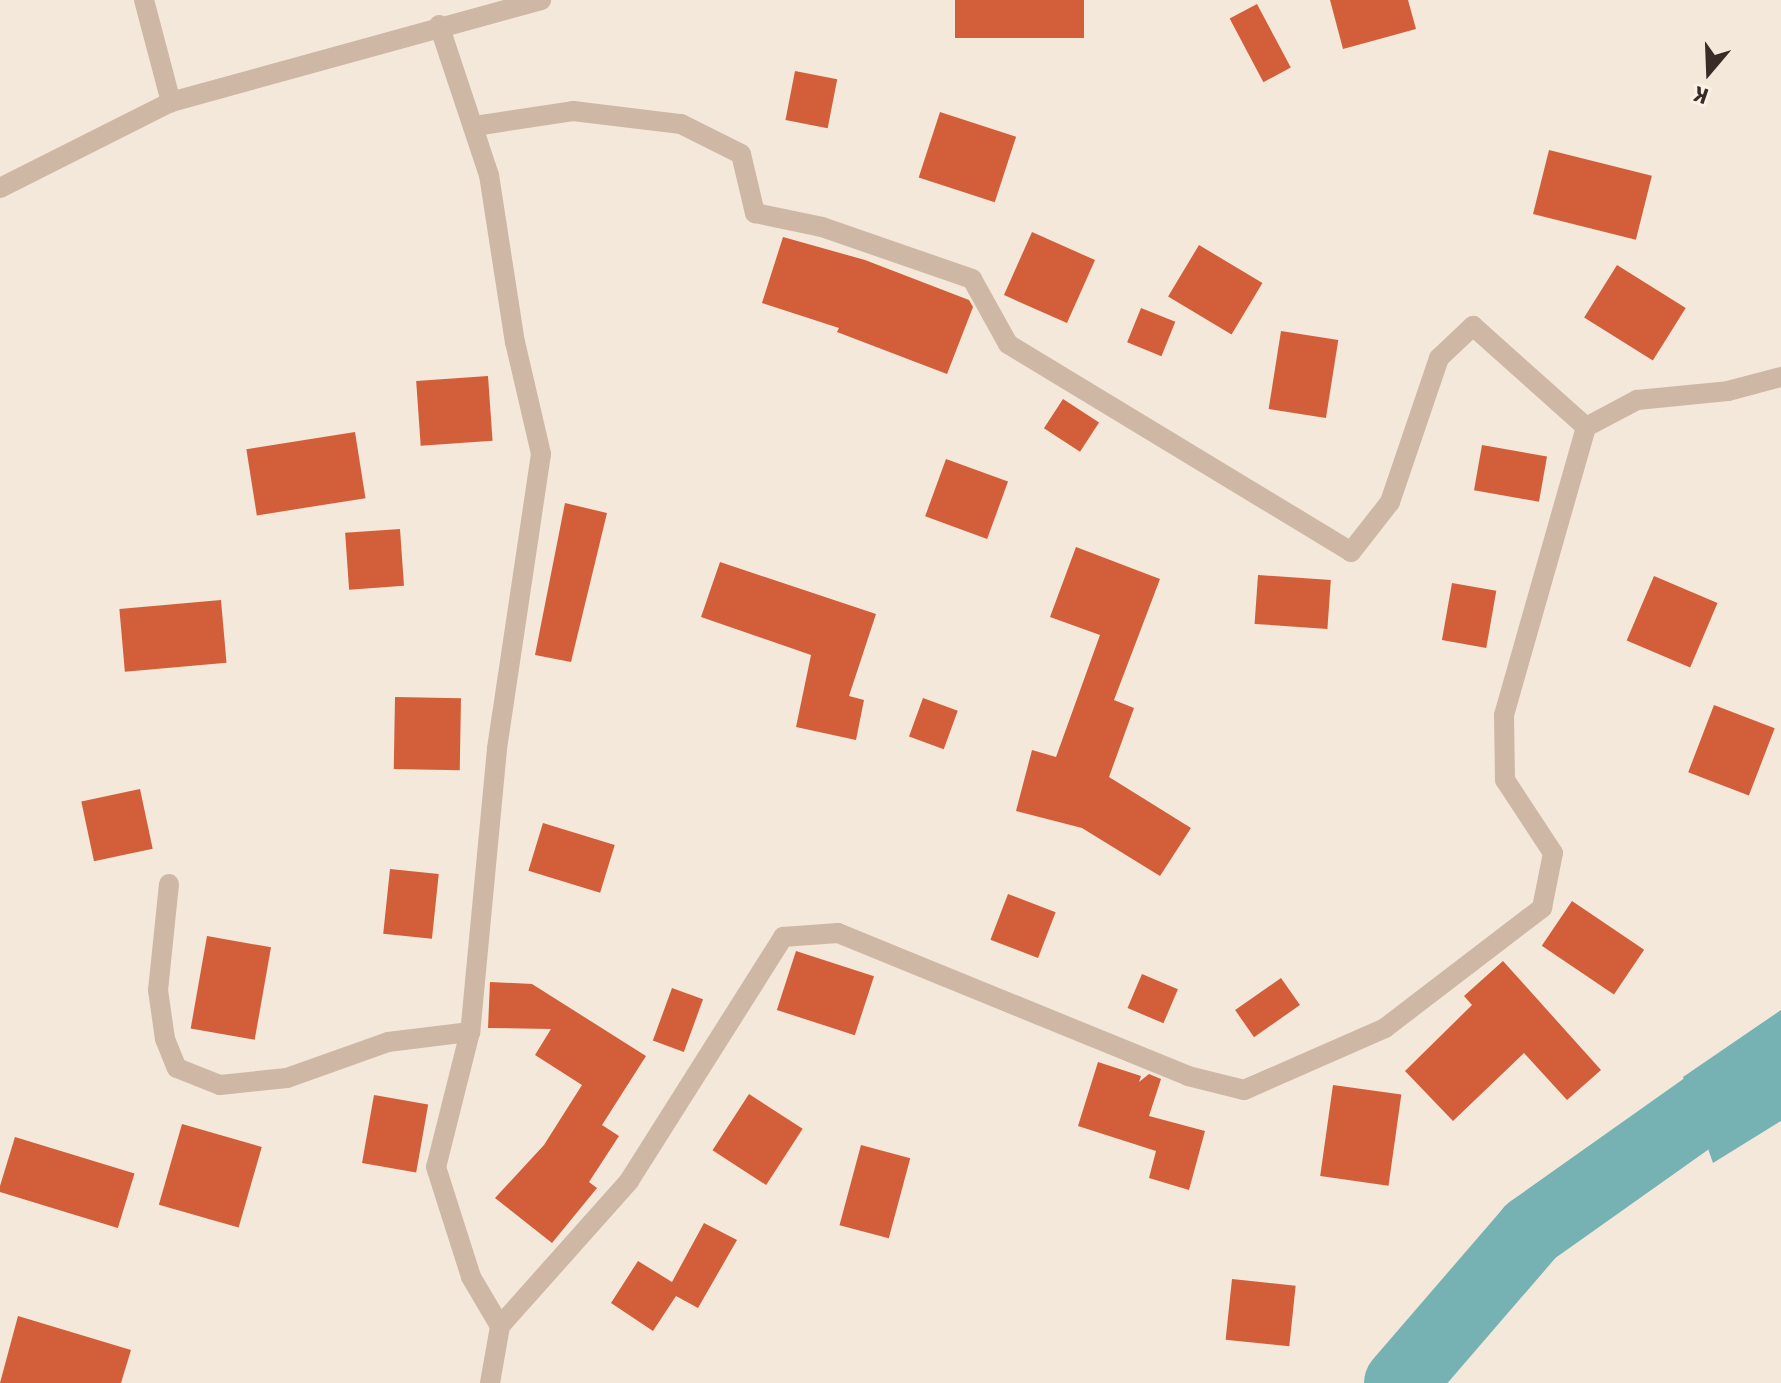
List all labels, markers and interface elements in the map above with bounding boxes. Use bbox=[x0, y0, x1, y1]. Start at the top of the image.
north arrow bbox=[1669, 32, 1749, 112]
text: K bbox=[1690, 80, 1712, 110]

